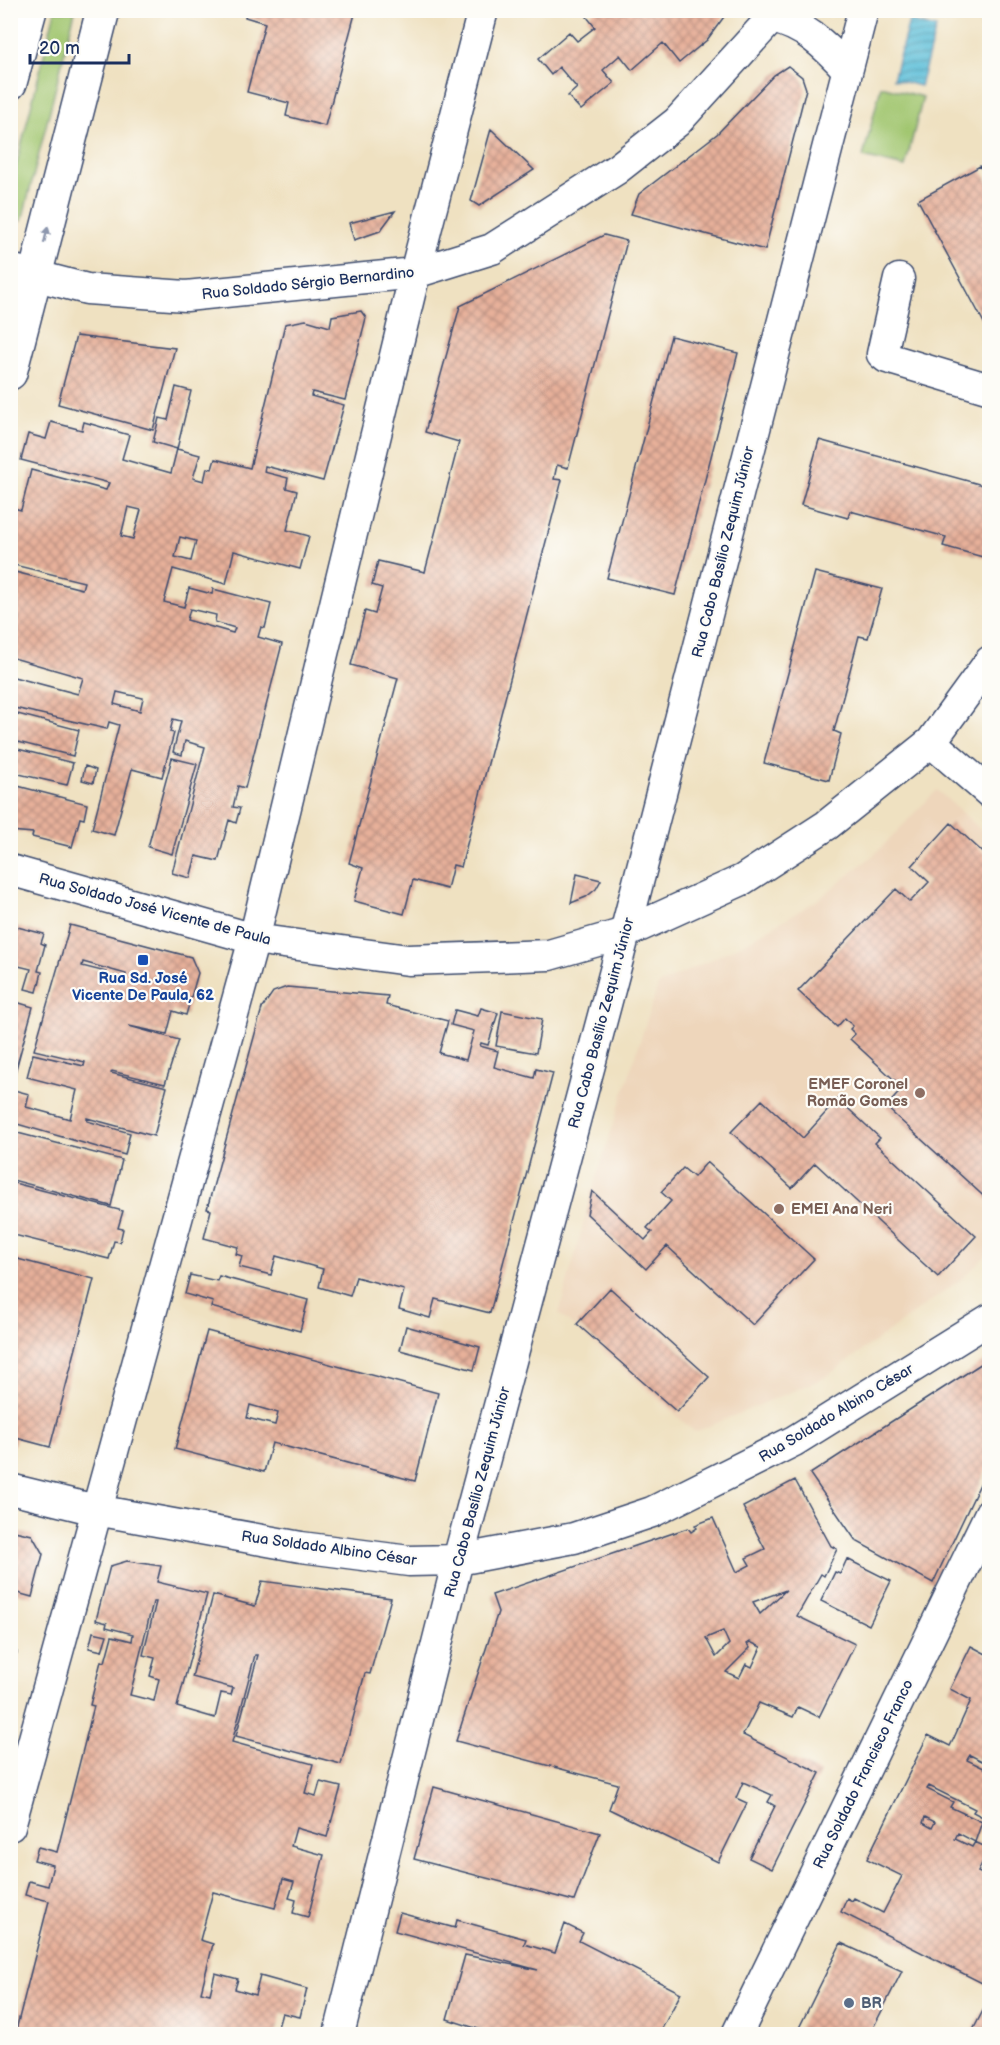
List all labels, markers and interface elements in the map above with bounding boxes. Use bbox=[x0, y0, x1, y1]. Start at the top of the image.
scale bar bbox=[30, 27, 129, 65]
text: 20 m bbox=[39, 38, 80, 59]
one-way arrow bbox=[42, 226, 52, 244]
street label: Rua Soldado Sérgio Bernardino bbox=[201, 263, 415, 304]
street label: Rua Cabo Basílio Zequim Júnior bbox=[688, 444, 759, 660]
street label: Rua Soldado José Vicente de Paula bbox=[37, 869, 273, 950]
street label: Rua Cabo Basílio Zequim Júnior bbox=[564, 915, 639, 1130]
marker: Rua Sd. José Vicente De Paula, 62 bbox=[136, 953, 150, 967]
place label: Rua Sd. José Vicente De Paula, 62 bbox=[72, 969, 214, 1005]
place label: EMEF Coronel Romão Gomes bbox=[807, 1075, 908, 1111]
marker: EMEF Coronel Romão Gomes bbox=[913, 1086, 927, 1100]
place label: EMEI Ana Neri bbox=[791, 1200, 892, 1219]
marker: EMEI Ana Neri bbox=[772, 1202, 786, 1216]
street label: Rua Soldado Albino César bbox=[756, 1359, 917, 1467]
street label: Rua Cabo Basílio Zequim Júnior bbox=[440, 1384, 515, 1599]
street label: Rua Soldado Albino César bbox=[240, 1527, 418, 1570]
street label: Rua Soldado Francisco Franco bbox=[809, 1676, 918, 1872]
place label: BR bbox=[861, 1994, 882, 2013]
marker: BR bbox=[842, 1996, 856, 2010]

